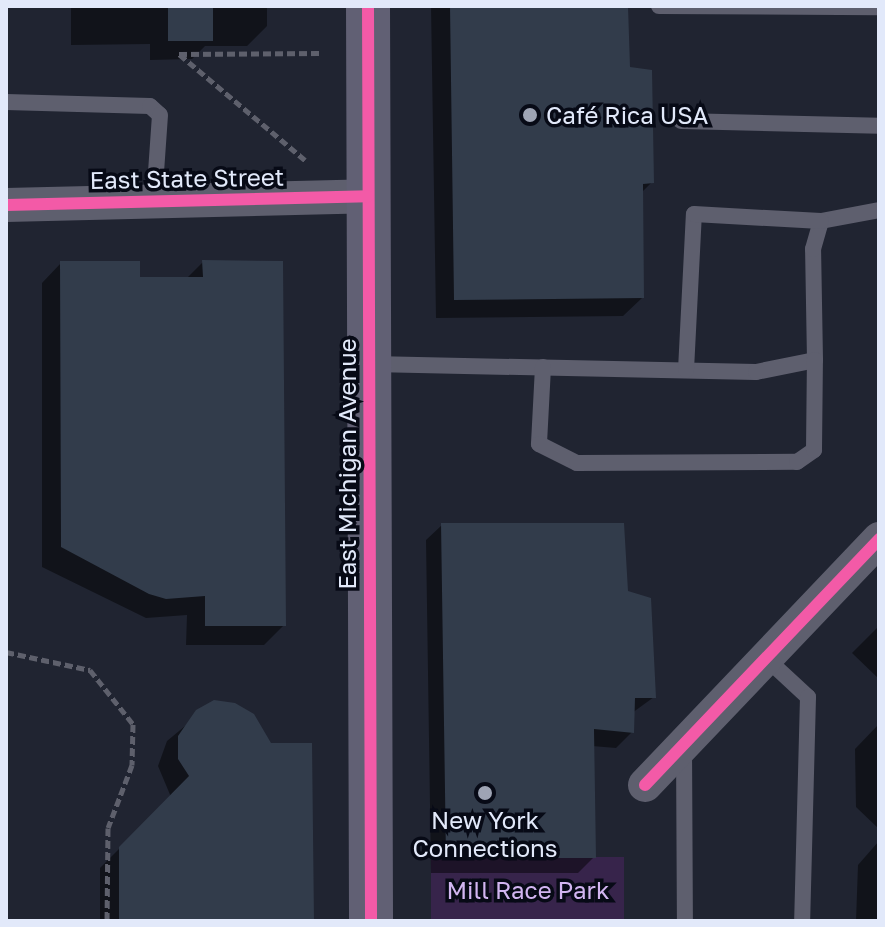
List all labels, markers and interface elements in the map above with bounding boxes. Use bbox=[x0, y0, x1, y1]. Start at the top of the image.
place label: Café Rica USA bbox=[546, 101, 708, 129]
marker: Café Rica USA bbox=[521, 106, 539, 124]
street label: East State Street bbox=[89, 162, 285, 194]
street label: East Michigan Avenue bbox=[333, 338, 361, 590]
marker: New York Connections bbox=[476, 784, 494, 802]
place label: New York Connections bbox=[412, 806, 558, 862]
park label: Mill Race Park bbox=[446, 876, 610, 904]

